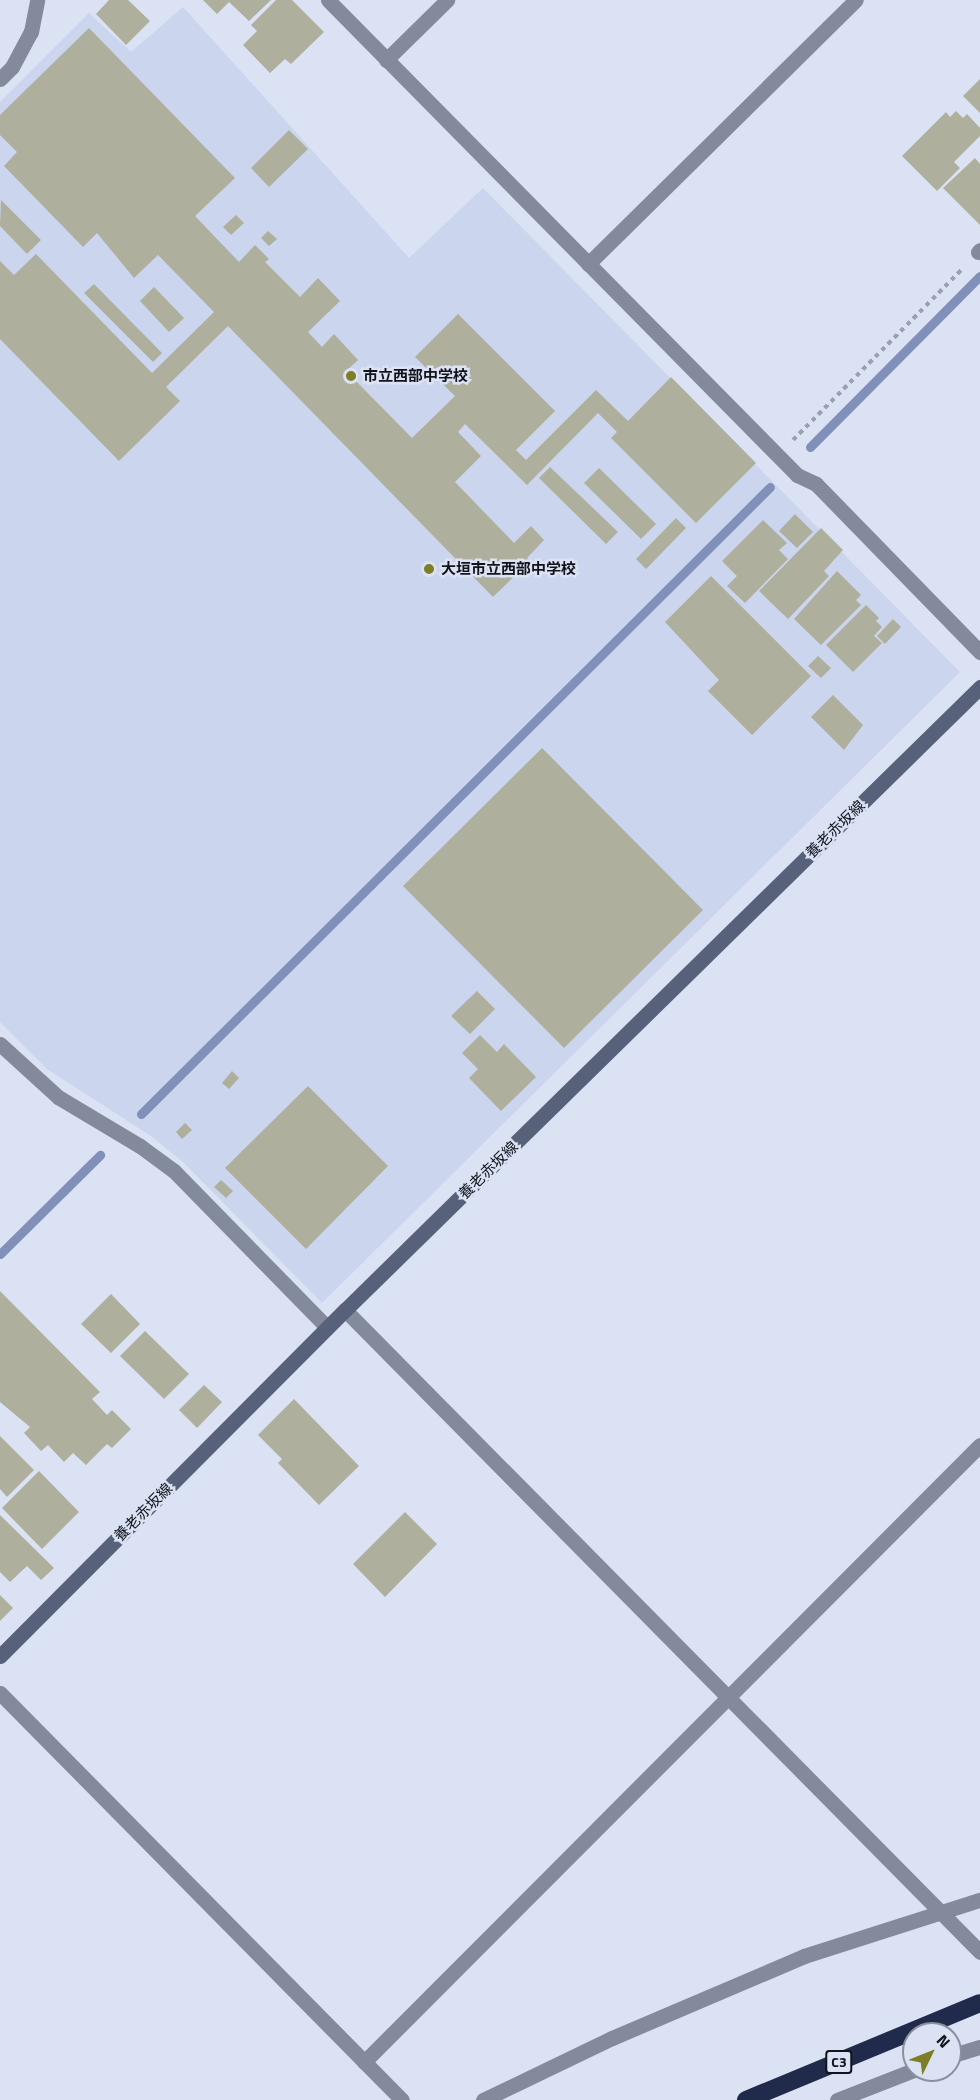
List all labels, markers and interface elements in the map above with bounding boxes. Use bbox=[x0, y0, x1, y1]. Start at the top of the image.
place label: 市立西部中学校 bbox=[363, 367, 468, 385]
marker: 市立西部中学校 bbox=[344, 369, 358, 383]
place label: 大垣市立西部中学校 bbox=[441, 560, 576, 578]
marker: 大垣市立西部中学校 bbox=[422, 562, 436, 576]
street label: 養老赤坂線 bbox=[802, 796, 868, 862]
street label: 養老赤坂線 bbox=[455, 1137, 521, 1203]
street label: 養老赤坂線 bbox=[110, 1479, 176, 1545]
north arrow bbox=[902, 2022, 962, 2082]
text: N bbox=[931, 2029, 956, 2053]
road number: C3 bbox=[824, 2051, 854, 2073]

